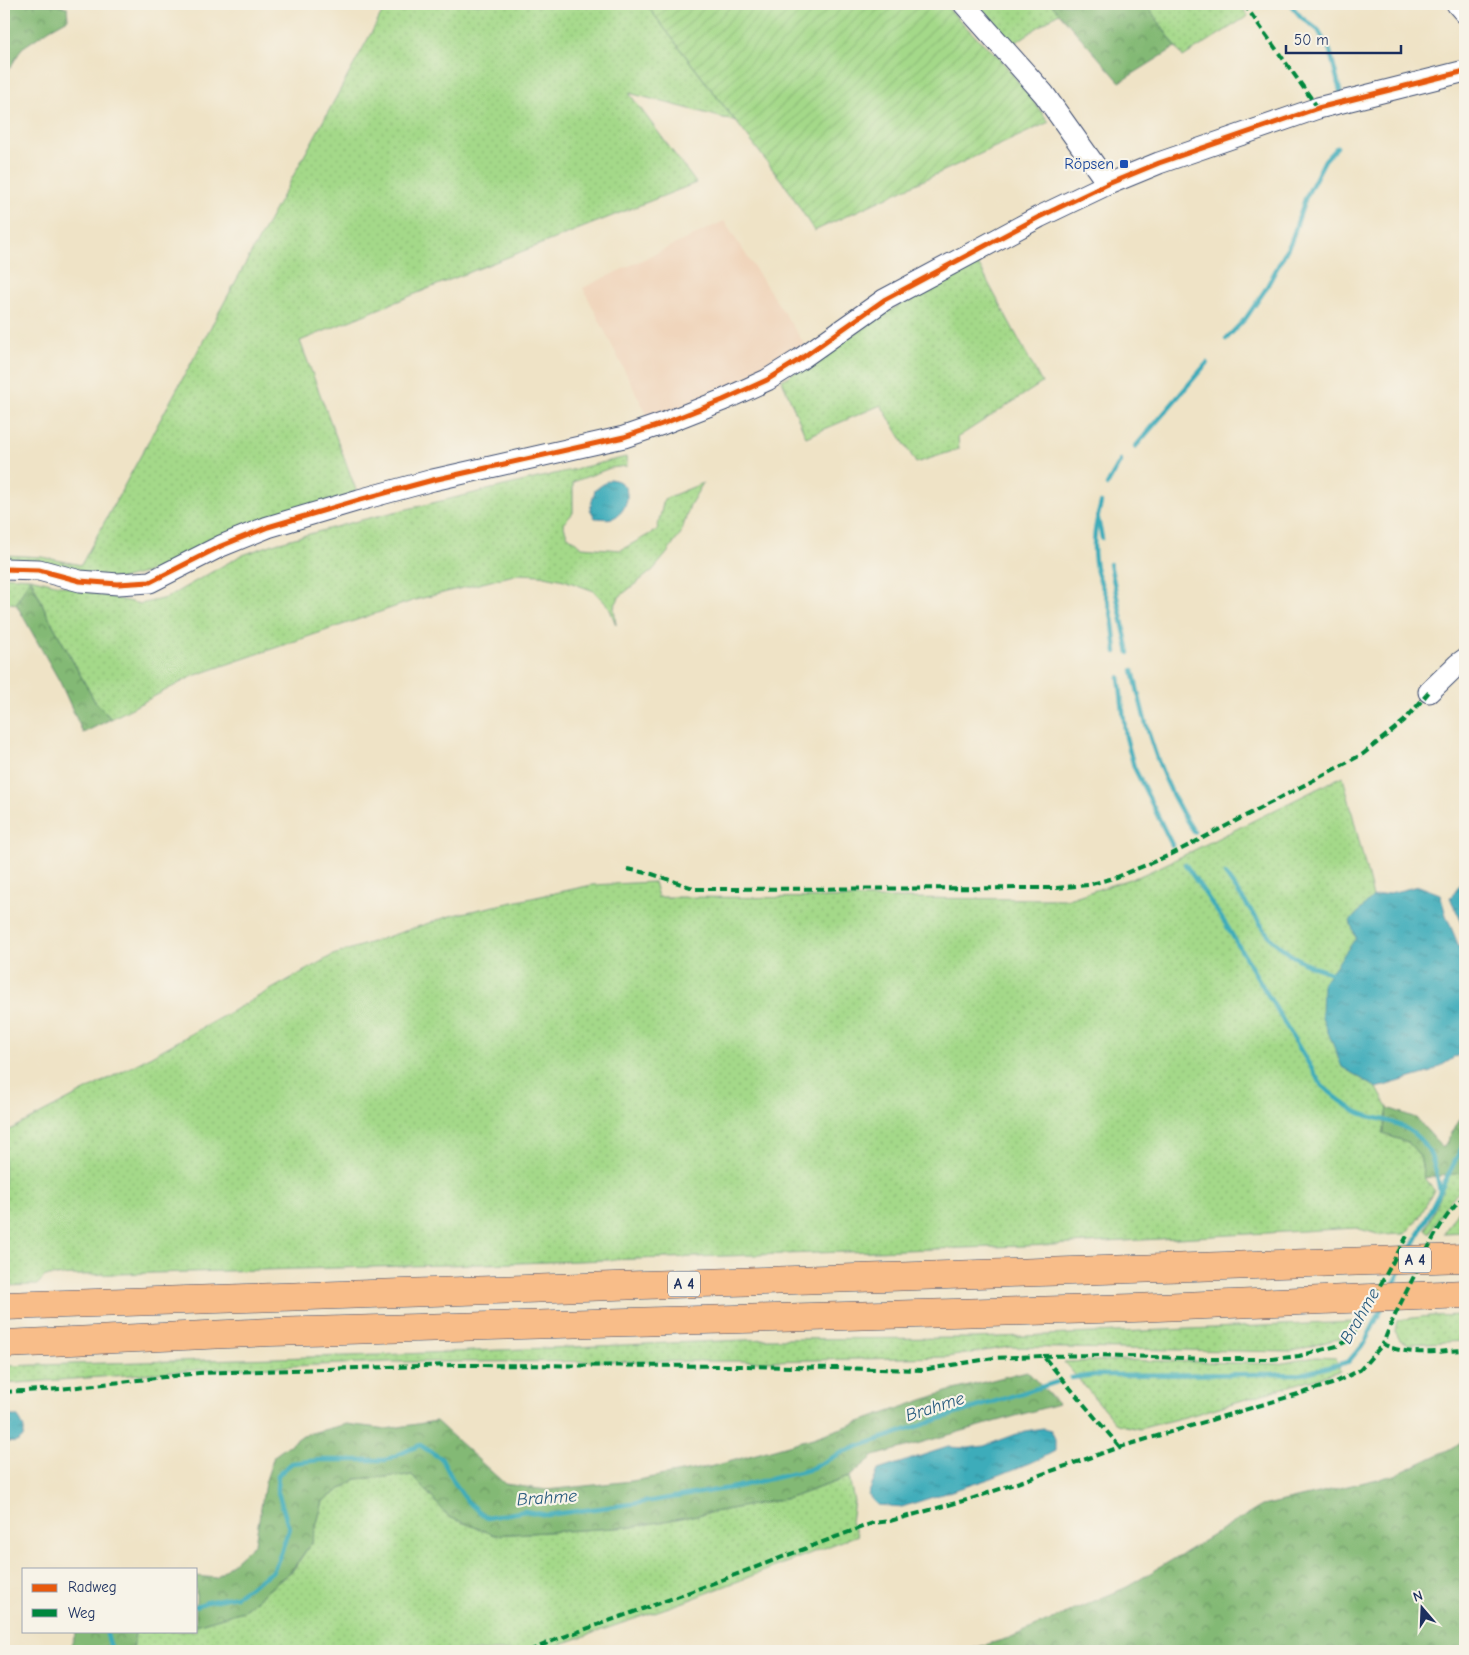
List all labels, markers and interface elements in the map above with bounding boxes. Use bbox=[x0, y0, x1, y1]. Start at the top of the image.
scale bar bbox=[1286, 22, 1402, 54]
text: 50 m bbox=[1294, 31, 1329, 49]
place label: Röpsen bbox=[1064, 155, 1114, 173]
marker: Röpsen bbox=[1118, 158, 1130, 170]
road number: A 4 bbox=[1399, 1248, 1431, 1272]
road number: A 4 bbox=[668, 1272, 700, 1296]
water label: Brahme bbox=[1336, 1284, 1384, 1348]
water label: Brahme bbox=[903, 1388, 967, 1426]
water label: Brahme bbox=[516, 1485, 578, 1511]
legend bbox=[22, 1568, 198, 1632]
text: Radweg bbox=[68, 1578, 117, 1596]
north arrow bbox=[1396, 1582, 1446, 1632]
text: N bbox=[1411, 1587, 1425, 1606]
text: Weg bbox=[68, 1604, 95, 1622]

